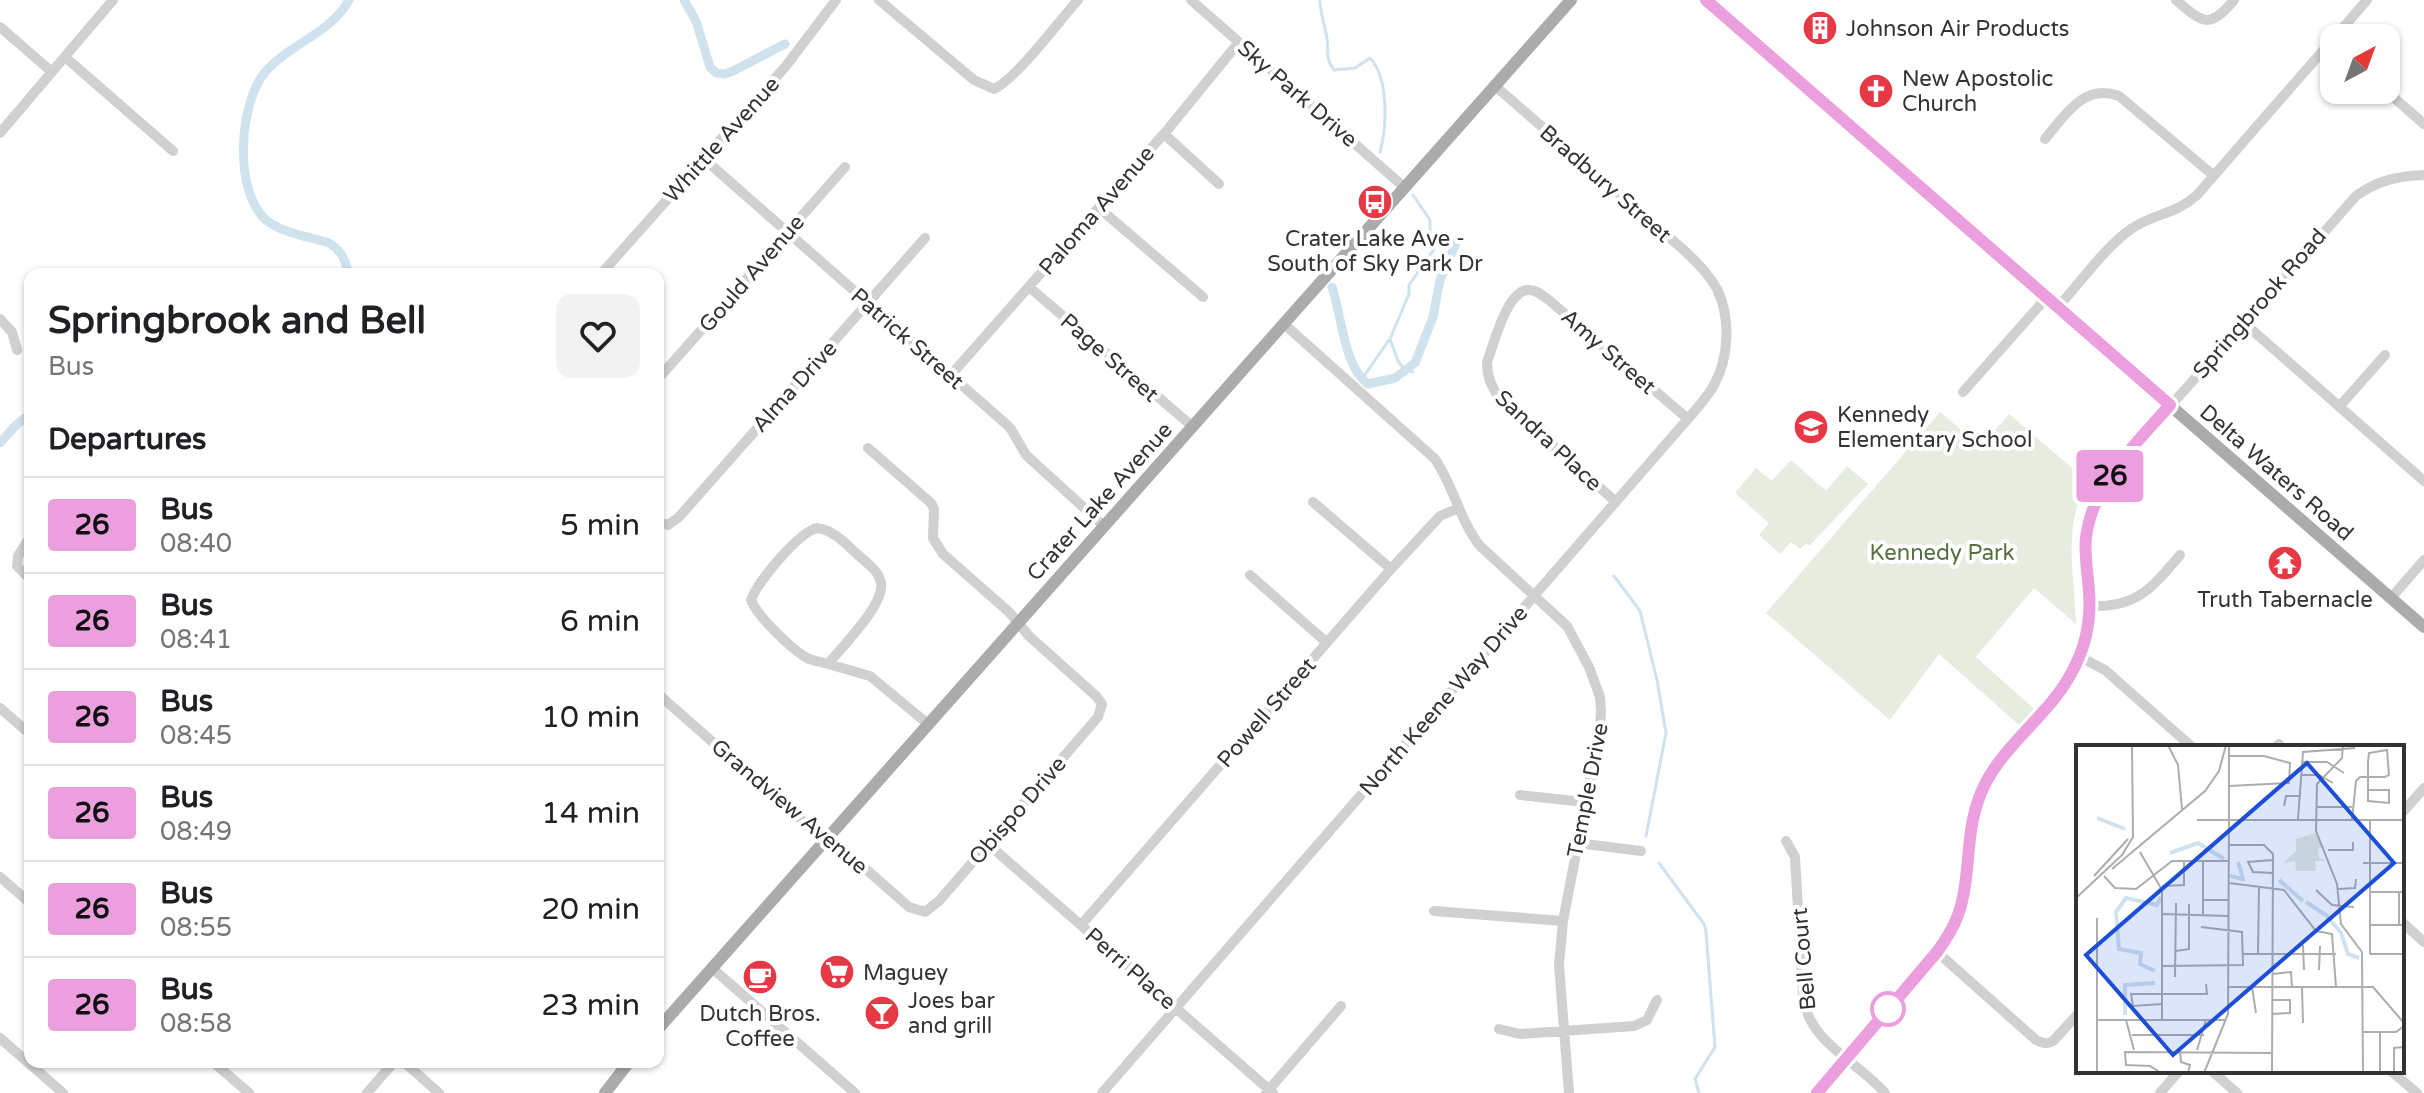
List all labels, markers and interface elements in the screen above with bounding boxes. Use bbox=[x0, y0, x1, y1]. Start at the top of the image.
building icon: Johnson Air Products bbox=[1801, 9, 1839, 47]
place label: Johnson Air Products bbox=[1846, 16, 2069, 42]
north arrow bbox=[2320, 24, 2400, 104]
map controls bbox=[2320, 24, 2400, 104]
street label: Sky Park Drive bbox=[1232, 35, 1362, 153]
place label: New Apostolic Church bbox=[1902, 66, 2053, 117]
street label: Whittle Avenue bbox=[658, 71, 785, 208]
church icon: New Apostolic Church bbox=[1857, 72, 1895, 110]
street label: Bradbury Street bbox=[1534, 120, 1676, 248]
street label: Paloma Avenue bbox=[1034, 141, 1160, 280]
bus stop icon: Crater Lake Ave - South of Sky Park Dr bbox=[1356, 183, 1394, 221]
street label: Gould Avenue bbox=[694, 210, 810, 338]
street label: Springbrook Road bbox=[2188, 223, 2332, 384]
place label: Crater Lake Ave - South of Sky Park Dr bbox=[1267, 226, 1483, 277]
street label: Patrick Street bbox=[846, 283, 969, 395]
button: heart bbox=[556, 294, 640, 378]
text: Springbrook and Bell bbox=[48, 298, 426, 344]
street label: Amy Street bbox=[1556, 304, 1661, 400]
street label: Page Street bbox=[1055, 308, 1164, 407]
street label: Alma Drive bbox=[747, 336, 843, 438]
text: Bus bbox=[48, 351, 94, 382]
street label: Sandra Place bbox=[1490, 385, 1607, 497]
street label: Delta Waters Road bbox=[2194, 399, 2358, 546]
place label: Kennedy Elementary School bbox=[1837, 402, 2032, 453]
school or university icon: Kennedy Elementary School bbox=[1792, 408, 1830, 446]
street label: Crater Lake Avenue bbox=[1022, 417, 1178, 586]
text: Departures bbox=[48, 421, 206, 458]
line badge: 26 bbox=[2074, 450, 2146, 502]
text: 26 bbox=[2092, 459, 2128, 493]
text: Bus bbox=[160, 491, 213, 528]
text: 5 min bbox=[560, 507, 640, 544]
text: 26 bbox=[74, 508, 110, 542]
text: 08:40 bbox=[160, 528, 232, 559]
park label: Kennedy Park bbox=[1870, 540, 2014, 566]
temple icon: Truth Tabernacle bbox=[2266, 544, 2304, 582]
text: Bus bbox=[160, 587, 213, 624]
place label: Truth Tabernacle bbox=[2197, 587, 2373, 613]
street label: North Keene Way Drive bbox=[1354, 600, 1533, 801]
text: 6 min bbox=[560, 603, 640, 640]
text: 26 bbox=[74, 604, 110, 638]
text: 08:41 bbox=[160, 624, 232, 655]
street label: Powell Street bbox=[1212, 652, 1322, 773]
text: Bus bbox=[160, 683, 213, 720]
text: 10 min bbox=[541, 699, 640, 736]
text: 26 bbox=[74, 700, 110, 734]
text: 08:45 bbox=[160, 720, 232, 751]
street label: Temple Drive bbox=[1562, 721, 1614, 860]
street label: Grandview Avenue bbox=[706, 734, 873, 880]
inset map bbox=[2076, 745, 2404, 1073]
street label: Obispo Drive bbox=[964, 751, 1072, 870]
text: Bus bbox=[160, 779, 213, 816]
text: 14 min bbox=[541, 795, 640, 832]
text: 26 bbox=[74, 796, 110, 830]
text: 08:49 bbox=[160, 816, 232, 847]
text: Bus bbox=[160, 875, 213, 912]
text: 20 min bbox=[541, 891, 640, 928]
text: 26 bbox=[74, 892, 110, 926]
street label: Bell Court bbox=[1787, 907, 1821, 1011]
text: 08:55 bbox=[160, 912, 232, 943]
street label: Perri Place bbox=[1080, 922, 1181, 1015]
supermarket icon: Maguey bbox=[818, 953, 856, 991]
cafe icon: Dutch Bros. Coffee bbox=[741, 958, 779, 996]
place label: Maguey bbox=[863, 960, 948, 986]
text: Bus bbox=[160, 971, 213, 1008]
text: 23 min bbox=[541, 987, 640, 1024]
text: 26 bbox=[74, 988, 110, 1022]
place label: Joes bar and grill bbox=[908, 988, 996, 1039]
unlabelled marker bbox=[1871, 992, 1905, 1026]
bar icon: Joes bar and grill bbox=[863, 994, 901, 1032]
place label: Dutch Bros. Coffee bbox=[699, 1001, 821, 1052]
text: 08:58 bbox=[160, 1008, 232, 1039]

